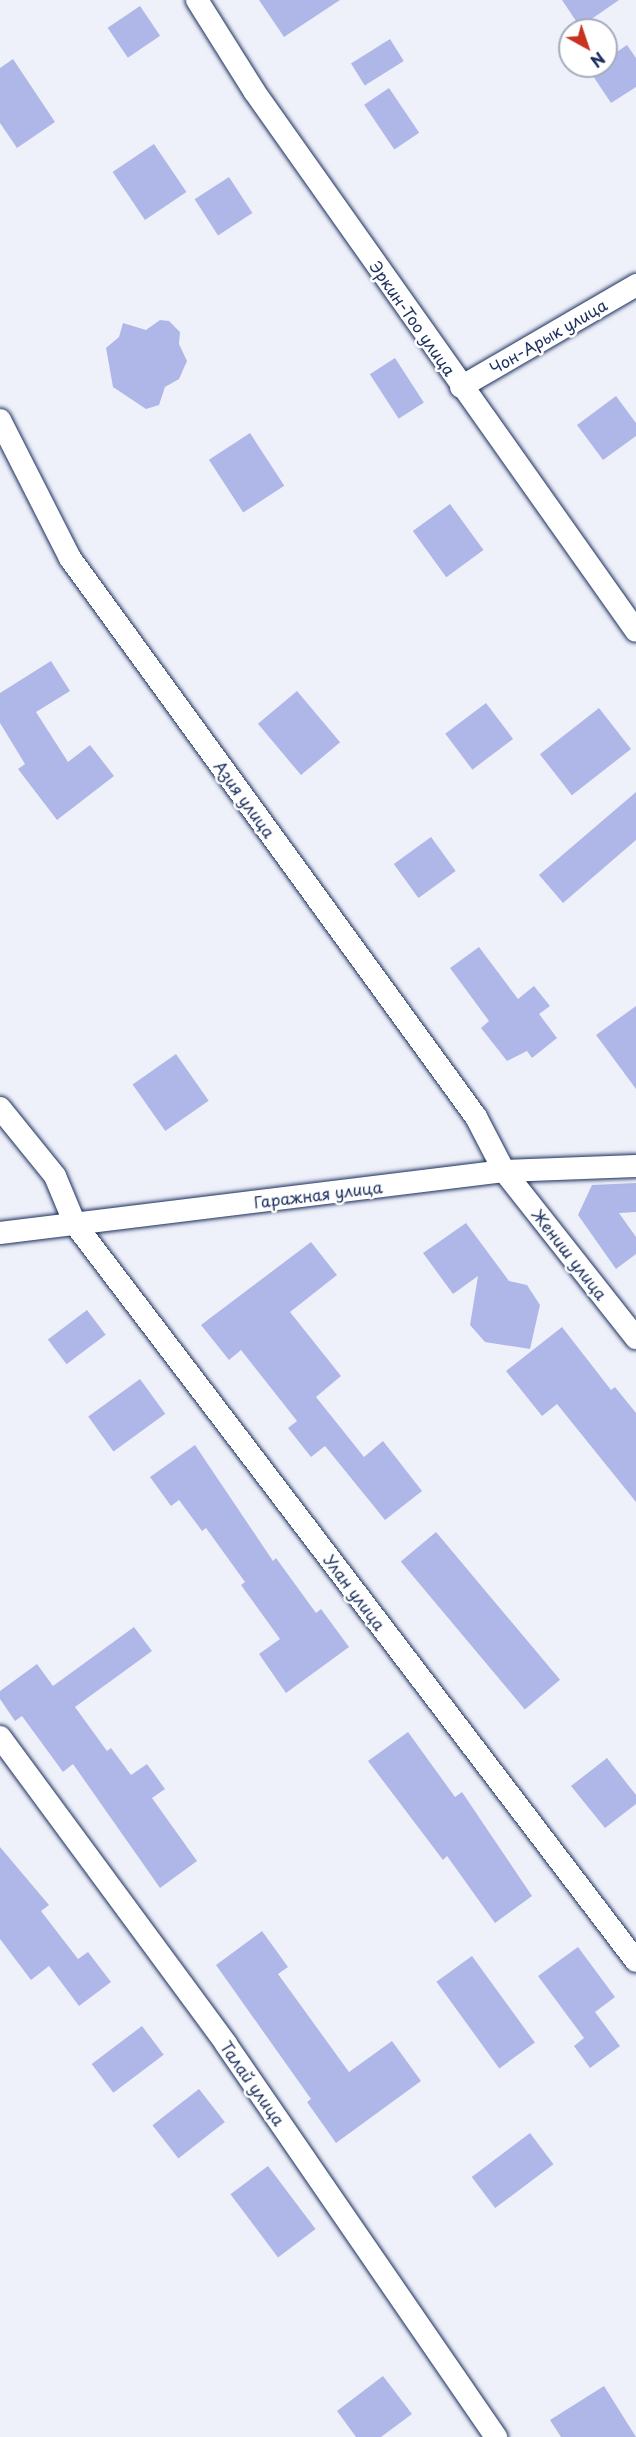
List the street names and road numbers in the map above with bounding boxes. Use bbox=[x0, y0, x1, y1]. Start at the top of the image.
street label: Эркин-Тоо улица bbox=[366, 257, 460, 379]
street label: Чон-Арык улица bbox=[485, 294, 611, 378]
street label: Азия улица bbox=[211, 757, 279, 841]
street label: Гаражная улица bbox=[252, 1177, 384, 1211]
street label: Жениш улица bbox=[528, 1205, 612, 1303]
street label: Улан улица bbox=[320, 1550, 390, 1634]
street label: Талай улица bbox=[217, 2037, 289, 2129]

